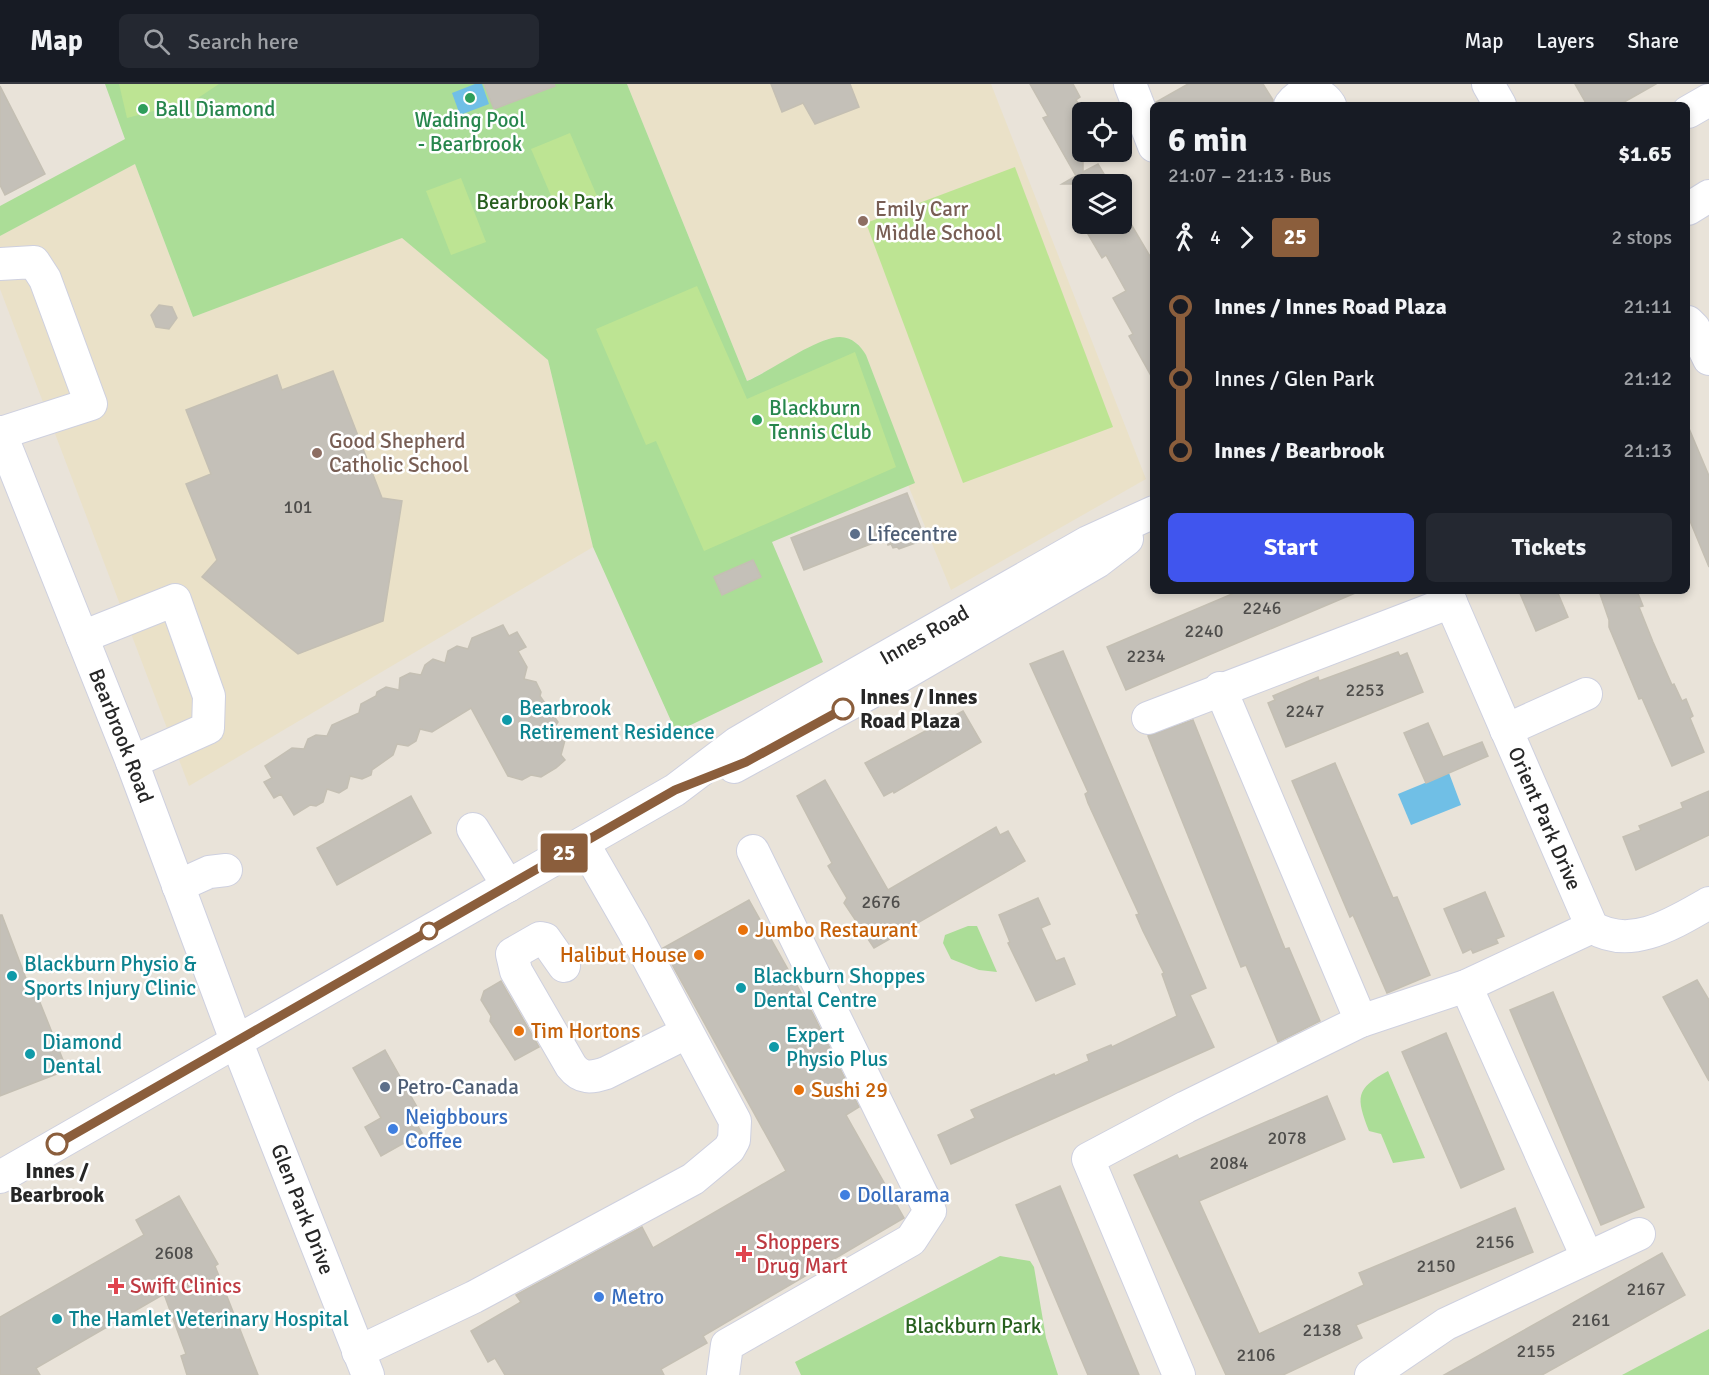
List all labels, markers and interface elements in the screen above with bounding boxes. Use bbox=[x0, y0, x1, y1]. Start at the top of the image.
search box bbox=[119, 14, 539, 68]
text: Map bbox=[30, 24, 83, 58]
icon: search bbox=[140, 25, 173, 58]
text: Search here bbox=[188, 28, 299, 55]
text: Map bbox=[1465, 28, 1503, 54]
text: Layers bbox=[1536, 28, 1594, 54]
text: Share bbox=[1627, 28, 1679, 54]
marker: Wading Pool - Bearbrook bbox=[463, 91, 477, 105]
place label: Ball Diamond bbox=[155, 96, 275, 122]
marker: Ball Diamond bbox=[136, 102, 150, 116]
map controls bbox=[1072, 102, 1132, 234]
button: locate bbox=[1072, 102, 1132, 162]
place label: Wading Pool - Bearbrook bbox=[415, 107, 525, 157]
text: 6 min bbox=[1168, 120, 1248, 161]
text: $1.65 bbox=[1618, 140, 1672, 167]
text: 21:07 – 21:13 · Bus bbox=[1168, 163, 1331, 188]
button: layers bbox=[1072, 174, 1132, 234]
park label: Bearbrook Park bbox=[476, 189, 614, 215]
place label: Emily Carr Middle School bbox=[875, 196, 1002, 246]
marker: Emily Carr Middle School bbox=[856, 214, 870, 228]
icon: walk bbox=[1168, 221, 1201, 254]
icon: forward bbox=[1230, 221, 1263, 254]
text: 25 bbox=[1284, 224, 1307, 250]
text: 4 bbox=[1210, 225, 1221, 250]
text: 2 stops bbox=[1611, 225, 1672, 250]
text: Innes / Innes Road Plaza bbox=[1214, 293, 1447, 320]
text: 21:11 bbox=[1623, 294, 1672, 319]
text: Innes / Glen Park bbox=[1214, 365, 1375, 392]
text: 21:12 bbox=[1623, 366, 1672, 391]
place label: Blackburn Tennis Club bbox=[769, 395, 872, 445]
marker: Blackburn Tennis Club bbox=[750, 413, 764, 427]
place label: Good Shepherd Catholic School bbox=[329, 428, 469, 478]
text: Innes / Bearbrook bbox=[1214, 437, 1384, 464]
text: 21:13 bbox=[1623, 438, 1672, 463]
marker: Good Shepherd Catholic School bbox=[310, 446, 324, 460]
house number: 101 bbox=[283, 496, 313, 518]
button: Start bbox=[1168, 513, 1414, 582]
button: Tickets bbox=[1426, 513, 1672, 582]
place label: Lifecentre bbox=[867, 521, 957, 547]
marker: Lifecentre bbox=[848, 527, 862, 541]
house number: 2246 bbox=[1243, 597, 1281, 619]
street label: Innes Road bbox=[875, 599, 973, 671]
house number: 2240 bbox=[1185, 620, 1223, 642]
house number: 2234 bbox=[1127, 645, 1166, 667]
street label: Bearbrook Road bbox=[83, 665, 159, 806]
house number: 2253 bbox=[1346, 679, 1384, 701]
place label: Innes / Innes Road Plaza bbox=[860, 684, 977, 734]
place label: Bearbrook Retirement Residence bbox=[519, 695, 715, 745]
marker: Innes / Innes Road Plaza bbox=[832, 698, 854, 720]
house number: 2247 bbox=[1286, 700, 1324, 722]
marker: Bearbrook Retirement Residence bbox=[500, 713, 514, 727]
street label: Orient Park Drive bbox=[1502, 743, 1587, 894]
line badge: 25 bbox=[537, 834, 591, 872]
text: 25 bbox=[553, 840, 575, 866]
house number: 2676 bbox=[862, 891, 900, 913]
place label: Jumbo Restaurant bbox=[755, 917, 918, 943]
unlabelled marker bbox=[420, 922, 438, 940]
marker: Jumbo Restaurant bbox=[736, 923, 750, 937]
place label: Halibut House bbox=[560, 942, 687, 968]
marker: Halibut House bbox=[692, 948, 706, 962]
place label: Blackburn Physio & Sports Injury Clinic bbox=[24, 951, 197, 1001]
place label: Blackburn Shoppes Dental Centre bbox=[753, 963, 925, 1013]
marker: Blackburn Physio & Sports Injury Clinic bbox=[5, 969, 19, 983]
marker: Blackburn Shoppes Dental Centre bbox=[734, 981, 748, 995]
place label: Tim Hortons bbox=[531, 1018, 640, 1044]
place label: Expert Physio Plus bbox=[786, 1022, 888, 1072]
marker: Tim Hortons bbox=[512, 1024, 526, 1038]
place label: Diamond Dental bbox=[42, 1029, 122, 1079]
marker: Expert Physio Plus bbox=[767, 1040, 781, 1054]
marker: Diamond Dental bbox=[23, 1047, 37, 1061]
place label: Petro-Canada bbox=[397, 1074, 519, 1100]
place label: Sushi 29 bbox=[811, 1077, 888, 1103]
marker: Petro-Canada bbox=[378, 1080, 392, 1094]
marker: Sushi 29 bbox=[792, 1083, 806, 1097]
place label: Neigbbours Coffee bbox=[405, 1104, 508, 1154]
marker: Neigbbours Coffee bbox=[386, 1122, 400, 1136]
house number: 2078 bbox=[1268, 1127, 1306, 1149]
marker: Innes / Bearbrook bbox=[46, 1133, 68, 1155]
street label: Glen Park Drive bbox=[265, 1140, 340, 1278]
house number: 2084 bbox=[1210, 1152, 1249, 1174]
place label: Innes / Bearbrook bbox=[10, 1158, 104, 1208]
place label: Dollarama bbox=[857, 1182, 950, 1208]
marker: Dollarama bbox=[838, 1188, 852, 1202]
place label: Shoppers Drug Mart bbox=[756, 1229, 848, 1279]
house number: 2156 bbox=[1476, 1231, 1514, 1253]
house number: 2608 bbox=[155, 1242, 193, 1264]
marker: Shoppers Drug Mart bbox=[737, 1247, 751, 1261]
house number: 2150 bbox=[1417, 1255, 1455, 1277]
place label: Swift Clinics bbox=[130, 1273, 241, 1299]
marker: Swift Clinics bbox=[107, 1277, 125, 1295]
house number: 2167 bbox=[1627, 1278, 1665, 1300]
place label: Metro bbox=[611, 1284, 664, 1310]
marker: Metro bbox=[592, 1290, 606, 1304]
place label: The Hamlet Veterinary Hospital bbox=[69, 1306, 349, 1332]
house number: 2161 bbox=[1572, 1309, 1610, 1331]
marker: The Hamlet Veterinary Hospital bbox=[50, 1312, 64, 1326]
park label: Blackburn Park bbox=[905, 1313, 1042, 1339]
house number: 2138 bbox=[1303, 1319, 1341, 1341]
house number: 2155 bbox=[1517, 1340, 1555, 1362]
house number: 2106 bbox=[1237, 1344, 1275, 1366]

